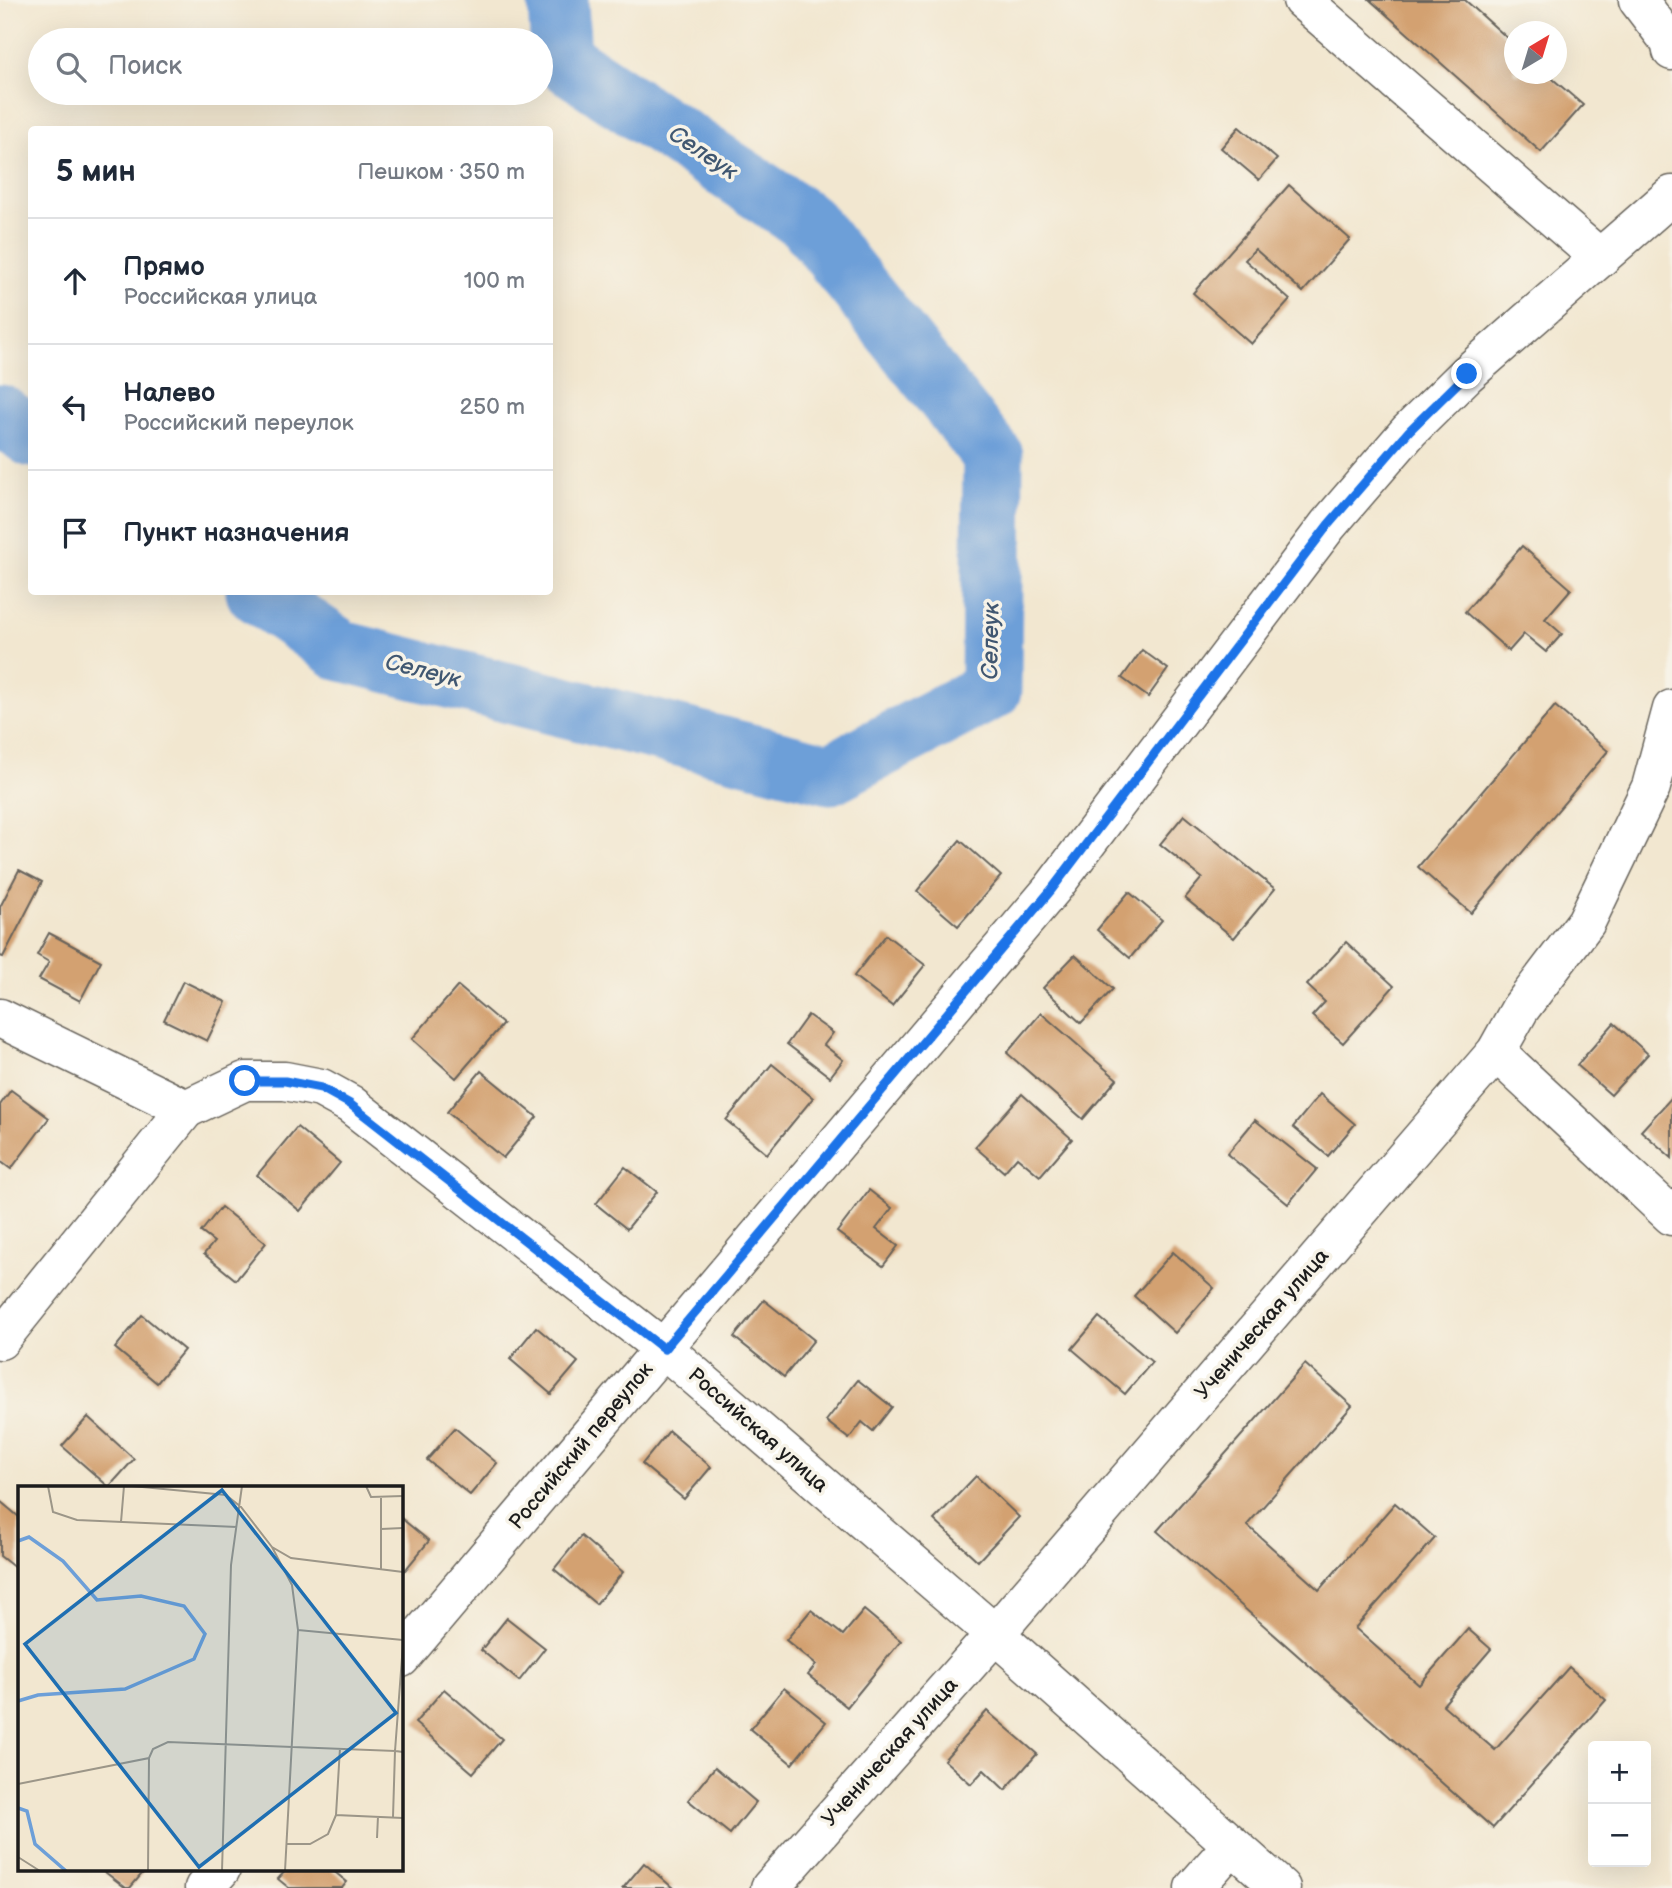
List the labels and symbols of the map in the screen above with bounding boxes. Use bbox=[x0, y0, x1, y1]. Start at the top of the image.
north arrow bbox=[1504, 21, 1567, 84]
water label: Селеук bbox=[663, 120, 743, 187]
route end bbox=[1451, 358, 1482, 389]
water label: Селеук bbox=[976, 601, 1006, 680]
water label: Селеук bbox=[382, 648, 465, 694]
route start bbox=[229, 1065, 260, 1096]
street label: Ученическая улица bbox=[1190, 1243, 1335, 1404]
street label: Российский переулок bbox=[504, 1357, 658, 1535]
street label: Российская улица bbox=[683, 1362, 834, 1498]
inset map bbox=[18, 1486, 402, 1870]
street label: Ученическая улица bbox=[817, 1672, 964, 1831]

